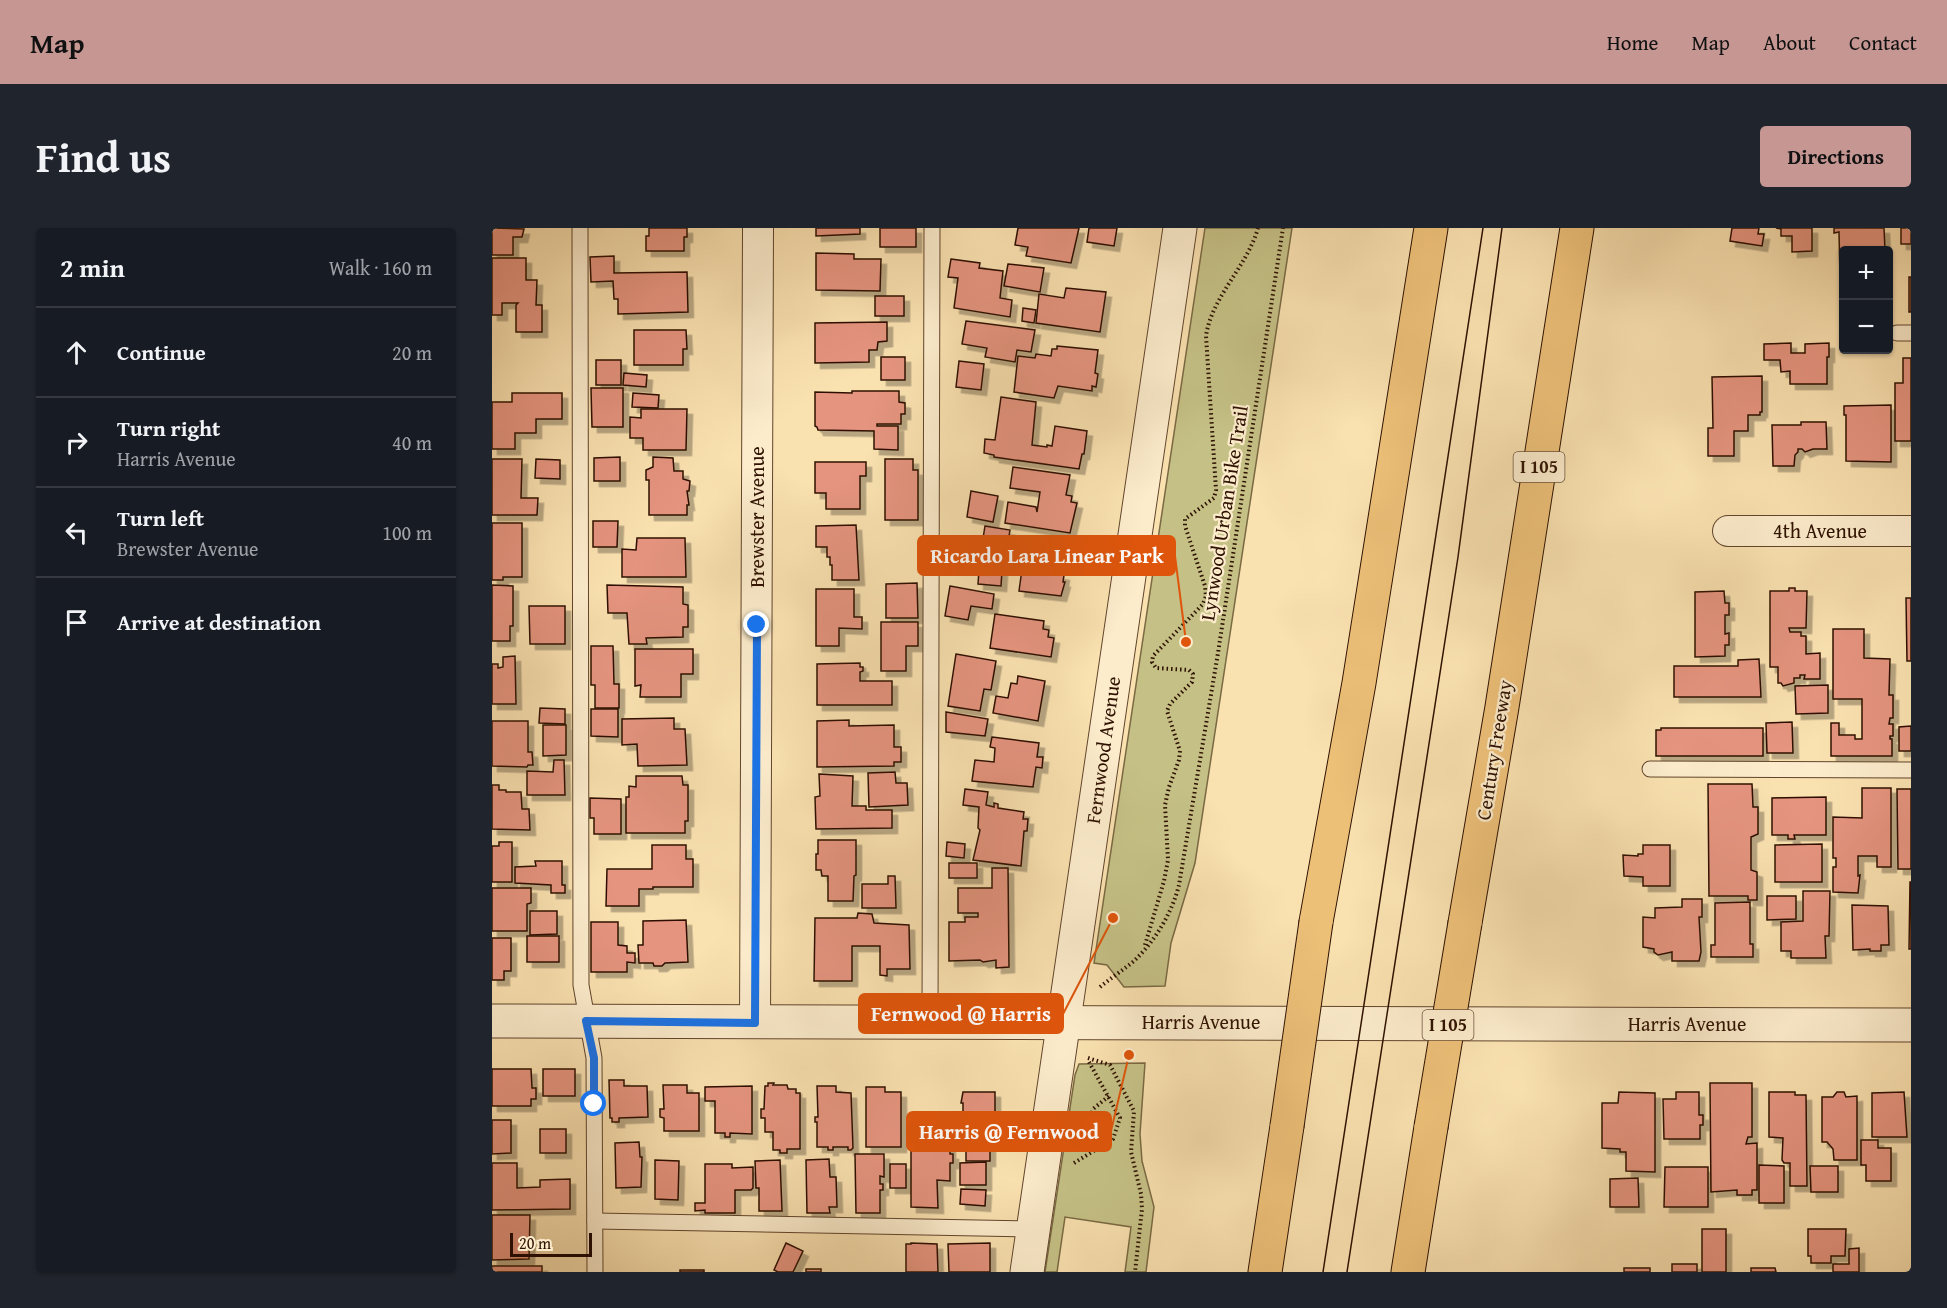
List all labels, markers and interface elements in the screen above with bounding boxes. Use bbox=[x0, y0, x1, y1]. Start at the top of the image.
text: Map bbox=[30, 22, 84, 63]
text: Home bbox=[1607, 27, 1658, 58]
text: Map bbox=[1691, 27, 1730, 58]
text: About bbox=[1763, 27, 1816, 58]
text: Contact bbox=[1849, 27, 1917, 58]
text: Find us bbox=[36, 126, 171, 187]
button: Directions bbox=[1760, 126, 1911, 187]
map controls bbox=[1839, 246, 1893, 354]
button: + bbox=[1839, 246, 1893, 300]
text: 2 min bbox=[60, 248, 125, 287]
text: Walk · 160 m bbox=[329, 253, 432, 282]
button: − bbox=[1839, 300, 1893, 354]
icon: ahead bbox=[60, 336, 93, 369]
text: Continue bbox=[117, 336, 206, 368]
text: 20 m bbox=[392, 338, 432, 367]
street label: Lynwood Urban Bike Trail bbox=[1192, 403, 1255, 623]
text: Turn right bbox=[117, 412, 220, 444]
icon: right bbox=[60, 426, 93, 459]
text: 40 m bbox=[392, 428, 432, 457]
text: Harris Avenue bbox=[117, 444, 236, 473]
street label: Brewster Avenue bbox=[742, 446, 771, 588]
road number: I 105 bbox=[1514, 452, 1564, 482]
text: Turn left bbox=[117, 502, 204, 534]
icon: left bbox=[60, 516, 93, 549]
street label: 4th Avenue bbox=[1773, 516, 1867, 545]
text: 100 m bbox=[382, 518, 432, 547]
text: Brewster Avenue bbox=[117, 534, 258, 563]
callout: Ricardo Lara Linear Park bbox=[918, 536, 1175, 575]
text: Ricardo Lara Linear Park bbox=[930, 540, 1165, 571]
icon: arrive bbox=[60, 606, 93, 639]
text: Arrive at destination bbox=[117, 606, 321, 638]
route end bbox=[743, 611, 769, 637]
street label: Fernwood Avenue bbox=[1078, 674, 1127, 826]
street label: Century Freeway bbox=[1468, 678, 1519, 822]
callout: Fernwood @ Harris bbox=[859, 994, 1063, 1033]
text: Fernwood @ Harris bbox=[871, 998, 1051, 1029]
street label: Harris Avenue bbox=[1142, 1007, 1260, 1036]
street label: Harris Avenue bbox=[1628, 1009, 1746, 1038]
road number: I 105 bbox=[1422, 1010, 1474, 1040]
route start bbox=[580, 1090, 606, 1116]
callout: Harris @ Fernwood bbox=[907, 1112, 1111, 1151]
text: Harris @ Fernwood bbox=[919, 1116, 1099, 1147]
scale bar bbox=[510, 1230, 592, 1258]
text: 20 m bbox=[519, 1231, 551, 1255]

